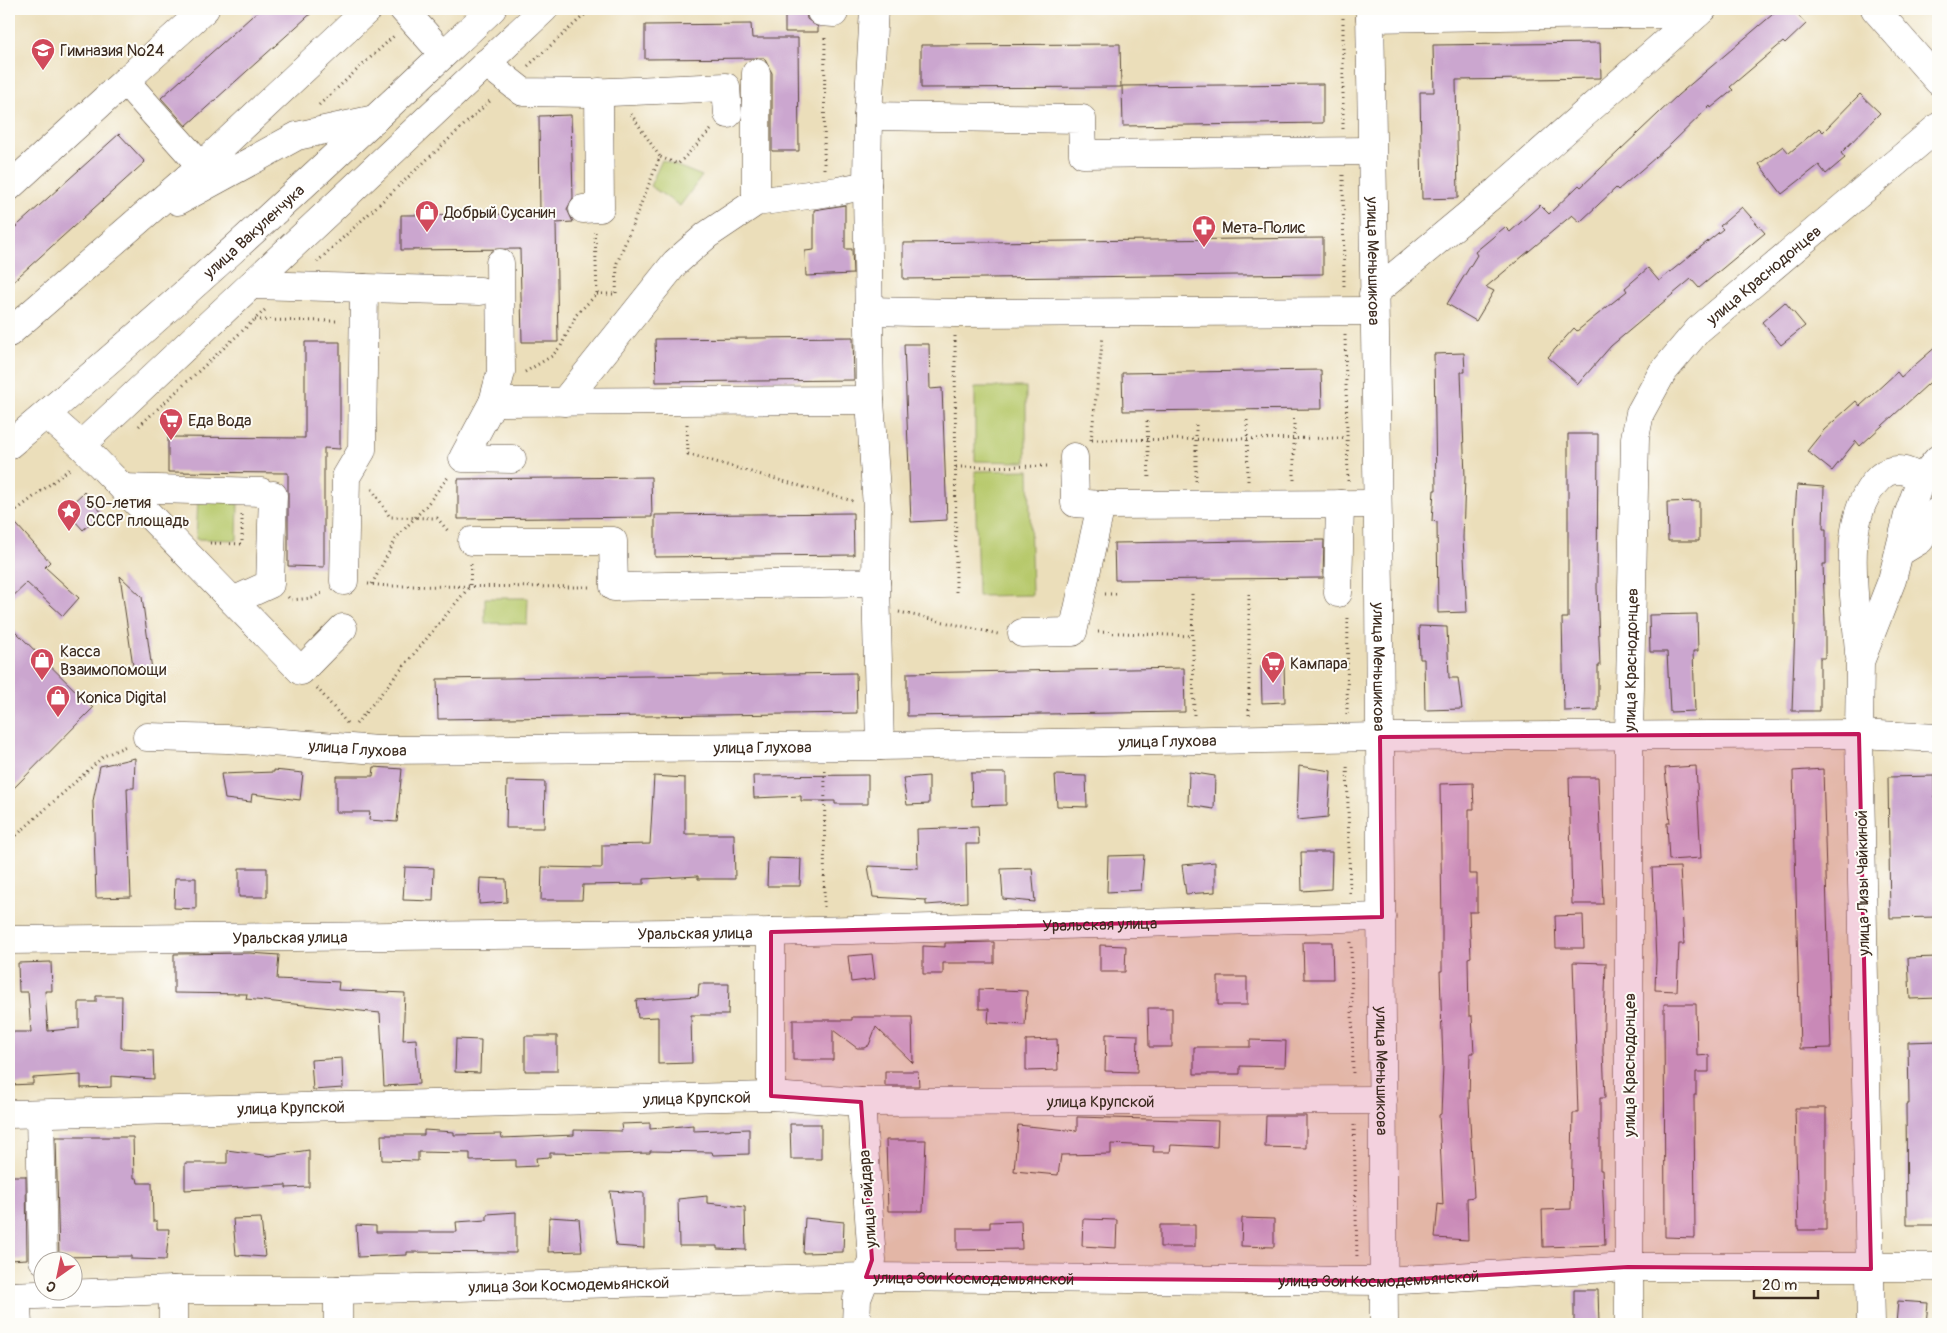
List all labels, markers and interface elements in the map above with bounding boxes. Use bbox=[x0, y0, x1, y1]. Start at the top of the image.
school or university icon: Гимназия №24 bbox=[30, 37, 56, 71]
place label: Гимназия №24 bbox=[60, 41, 164, 61]
street label: улица Вакуленчука bbox=[199, 180, 309, 284]
street label: улица Меньшикова bbox=[1362, 195, 1384, 326]
shop icon: Добрый Сусанин bbox=[414, 199, 440, 233]
place label: Добрый Сусанин bbox=[443, 203, 556, 223]
pharmacy icon: Мета-Полис bbox=[1191, 214, 1217, 248]
place label: Мета-Полис bbox=[1222, 218, 1306, 238]
street label: улица Краснодонцев bbox=[1702, 221, 1826, 330]
supermarket icon: Еда Вода bbox=[158, 407, 184, 441]
place label: Еда Вода bbox=[188, 411, 252, 431]
place label: 50-летия СССР площадь bbox=[86, 493, 190, 531]
place icon: 50-летия СССР площадь bbox=[56, 498, 82, 532]
street label: улица Краснодонцев bbox=[1620, 588, 1643, 733]
street label: улица Меньшикова bbox=[1368, 601, 1389, 731]
place label: Касса Взаимопомощи bbox=[60, 642, 166, 680]
shop icon: Касса Взаимопомощи bbox=[29, 647, 55, 681]
supermarket icon: Кампара bbox=[1260, 650, 1286, 684]
place label: Кампара bbox=[1290, 654, 1348, 674]
shop icon: Konica Digital bbox=[45, 684, 71, 718]
place label: Konica Digital bbox=[76, 688, 167, 708]
street label: улица Глухова bbox=[1117, 731, 1217, 753]
street label: улица Глухова bbox=[307, 736, 407, 761]
street label: улица Глухова bbox=[712, 738, 812, 758]
street label: улица Лизы Чайкиной bbox=[1852, 810, 1874, 957]
street label: Уральская улица bbox=[1042, 914, 1158, 936]
street label: Уральская улица bbox=[637, 923, 753, 944]
street label: Уральская улица bbox=[232, 927, 348, 949]
street label: улица Краснодонцев bbox=[1620, 993, 1640, 1138]
street label: улица Меньшикова bbox=[1371, 1005, 1392, 1135]
street label: улица Крупской bbox=[642, 1087, 751, 1110]
street label: улица Крупской bbox=[1046, 1092, 1155, 1112]
street label: улица Крупской bbox=[236, 1097, 345, 1120]
street label: улица Гайдара bbox=[855, 1149, 881, 1250]
north arrow bbox=[32, 1250, 82, 1300]
street label: улица Зои Космодемьянской bbox=[1277, 1267, 1480, 1292]
street label: улица Зои Космодемьянской bbox=[872, 1268, 1074, 1290]
scale bar bbox=[1754, 1268, 1818, 1300]
street label: улица Зои Космодемьянской bbox=[467, 1273, 670, 1298]
text: 20 m bbox=[1762, 1276, 1797, 1295]
text: С bbox=[43, 1277, 59, 1296]

